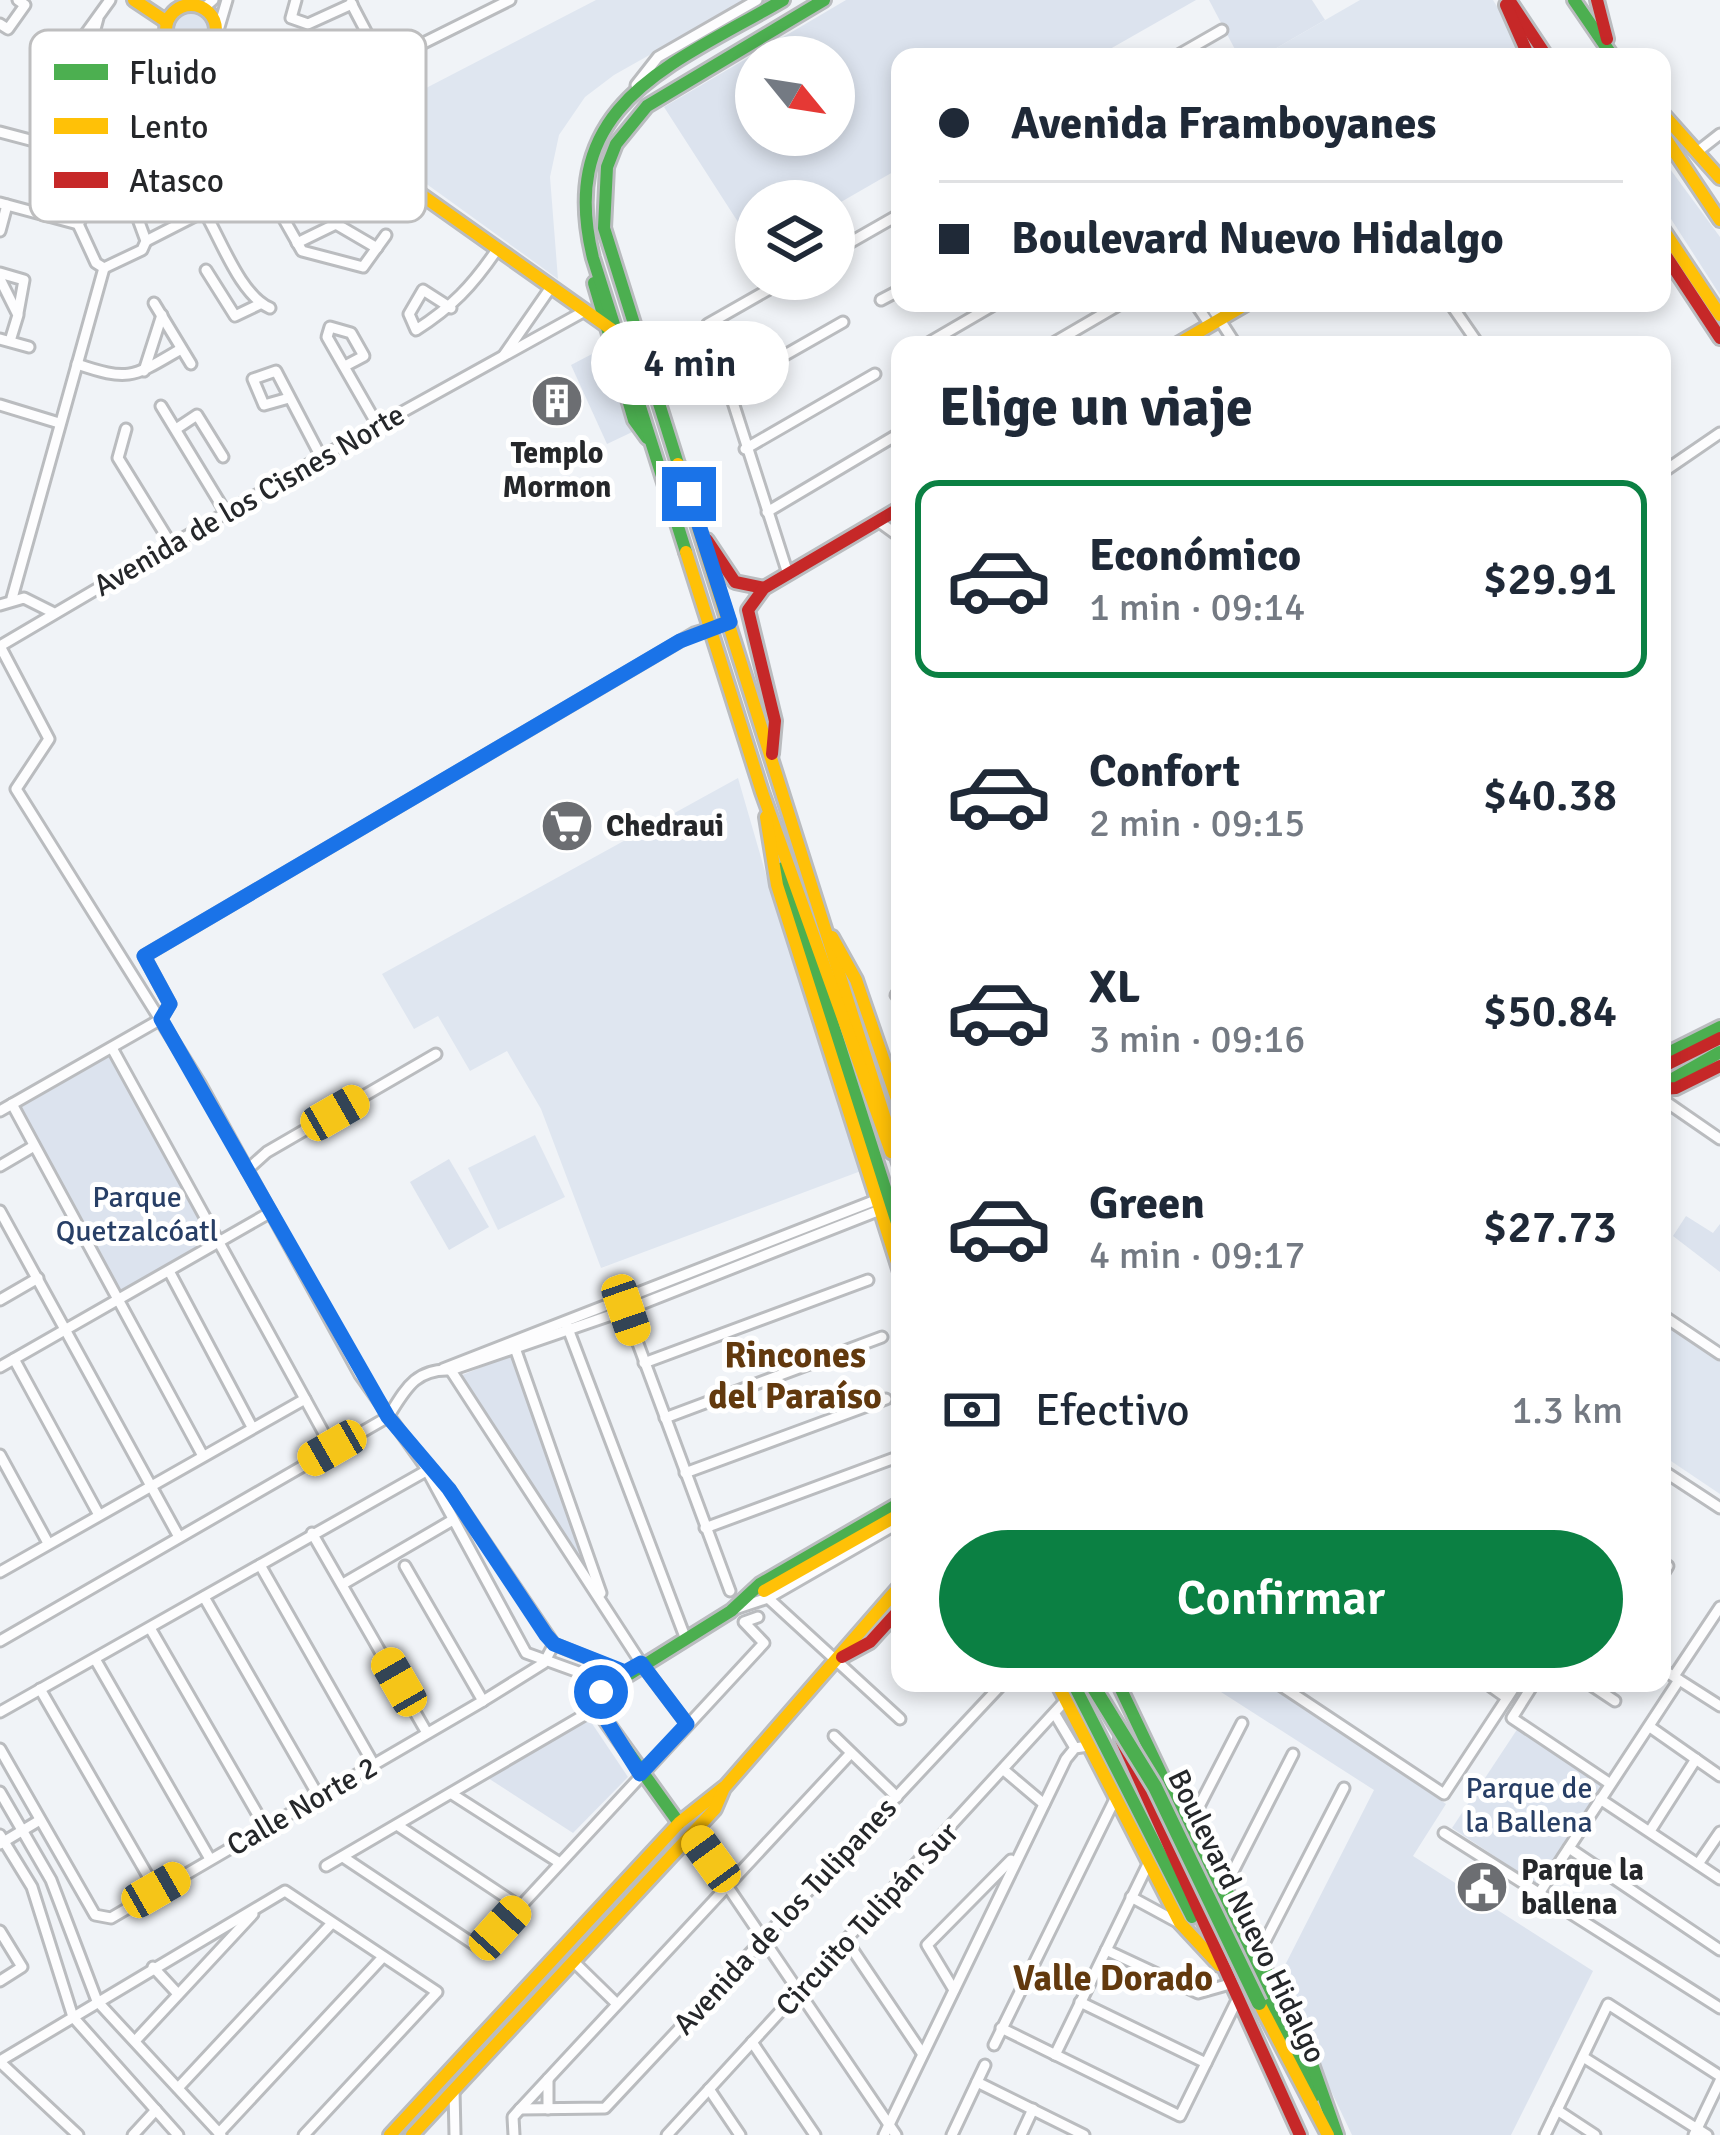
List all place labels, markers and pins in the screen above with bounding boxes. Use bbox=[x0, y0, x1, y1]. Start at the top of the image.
building icon: Templo Mormon bbox=[529, 373, 585, 429]
place label: Templo Mormon bbox=[503, 435, 611, 506]
supermarket icon: Chedraui bbox=[539, 798, 595, 854]
place label: Chedraui bbox=[606, 808, 724, 845]
place label: Parque la ballena bbox=[1521, 1852, 1644, 1923]
public building icon: Parque la ballena bbox=[1454, 1859, 1510, 1915]

